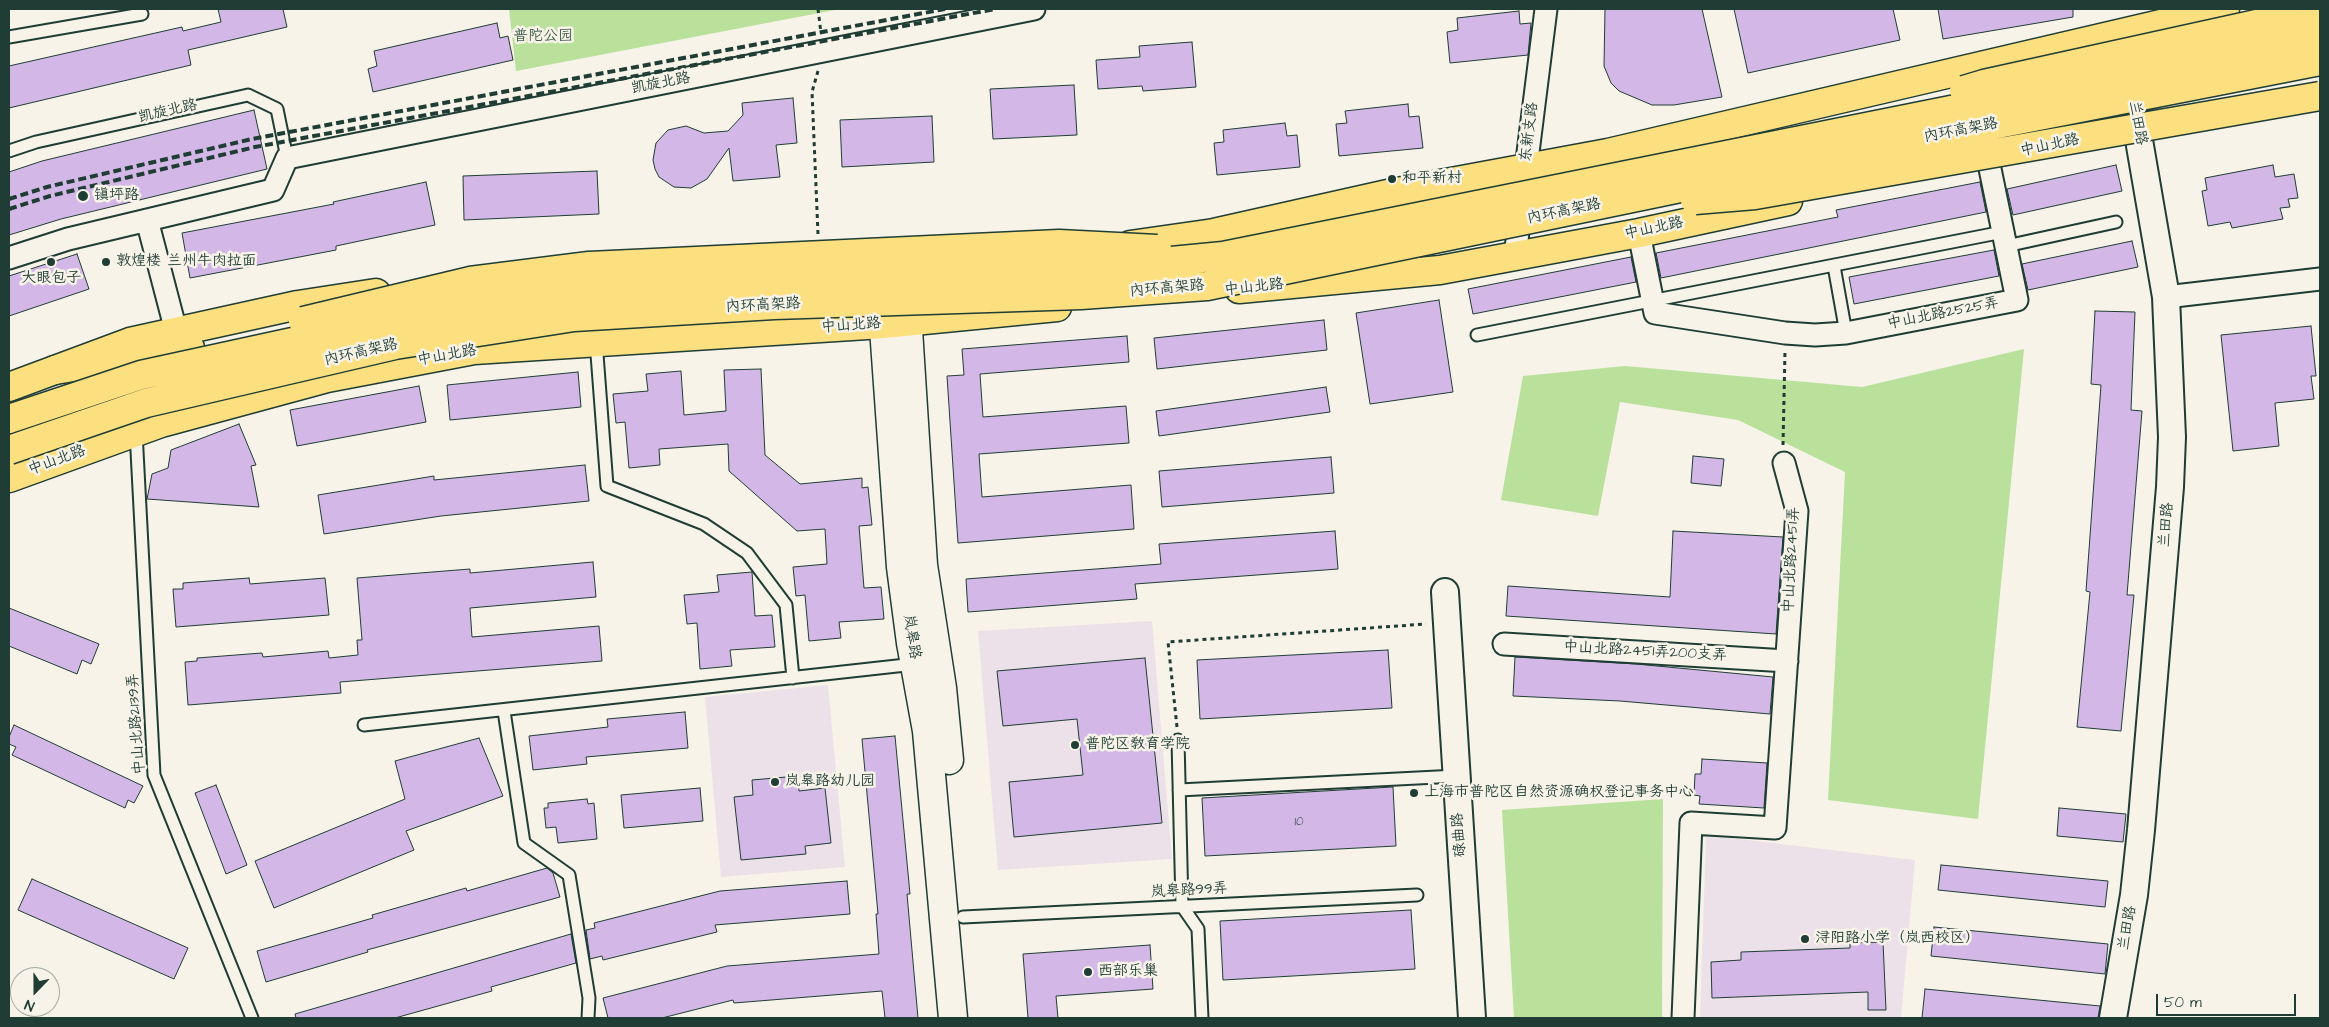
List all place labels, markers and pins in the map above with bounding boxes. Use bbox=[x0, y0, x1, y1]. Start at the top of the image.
place label: 和平新村 bbox=[1402, 170, 1462, 188]
marker: 和平新村 bbox=[1386, 173, 1398, 185]
place label: 镇坪路 bbox=[94, 187, 139, 205]
marker: 镇坪路 bbox=[76, 189, 90, 203]
place label: 敦煌楼 兰州牛肉拉面 bbox=[116, 253, 257, 271]
marker: 大眼包子 bbox=[45, 256, 57, 268]
marker: 敦煌楼 兰州牛肉拉面 bbox=[100, 256, 112, 268]
place label: 大眼包子 bbox=[21, 270, 81, 288]
place label: 普陀区教育学院 bbox=[1085, 736, 1190, 754]
marker: 普陀区教育学院 bbox=[1069, 739, 1081, 751]
place label: 岚皋路幼儿园 bbox=[785, 773, 875, 791]
marker: 岚皋路幼儿园 bbox=[769, 776, 781, 788]
place label: 上海市普陀区自然资源确权登记事务中心 bbox=[1424, 784, 1694, 802]
marker: 上海市普陀区自然资源确权登记事务中心 bbox=[1408, 787, 1420, 799]
place label: 浔阳路小学（岚西校区） bbox=[1815, 930, 1980, 948]
marker: 浔阳路小学（岚西校区） bbox=[1799, 933, 1811, 945]
place label: 西部乐巢 bbox=[1098, 963, 1158, 981]
marker: 西部乐巢 bbox=[1082, 966, 1094, 978]

